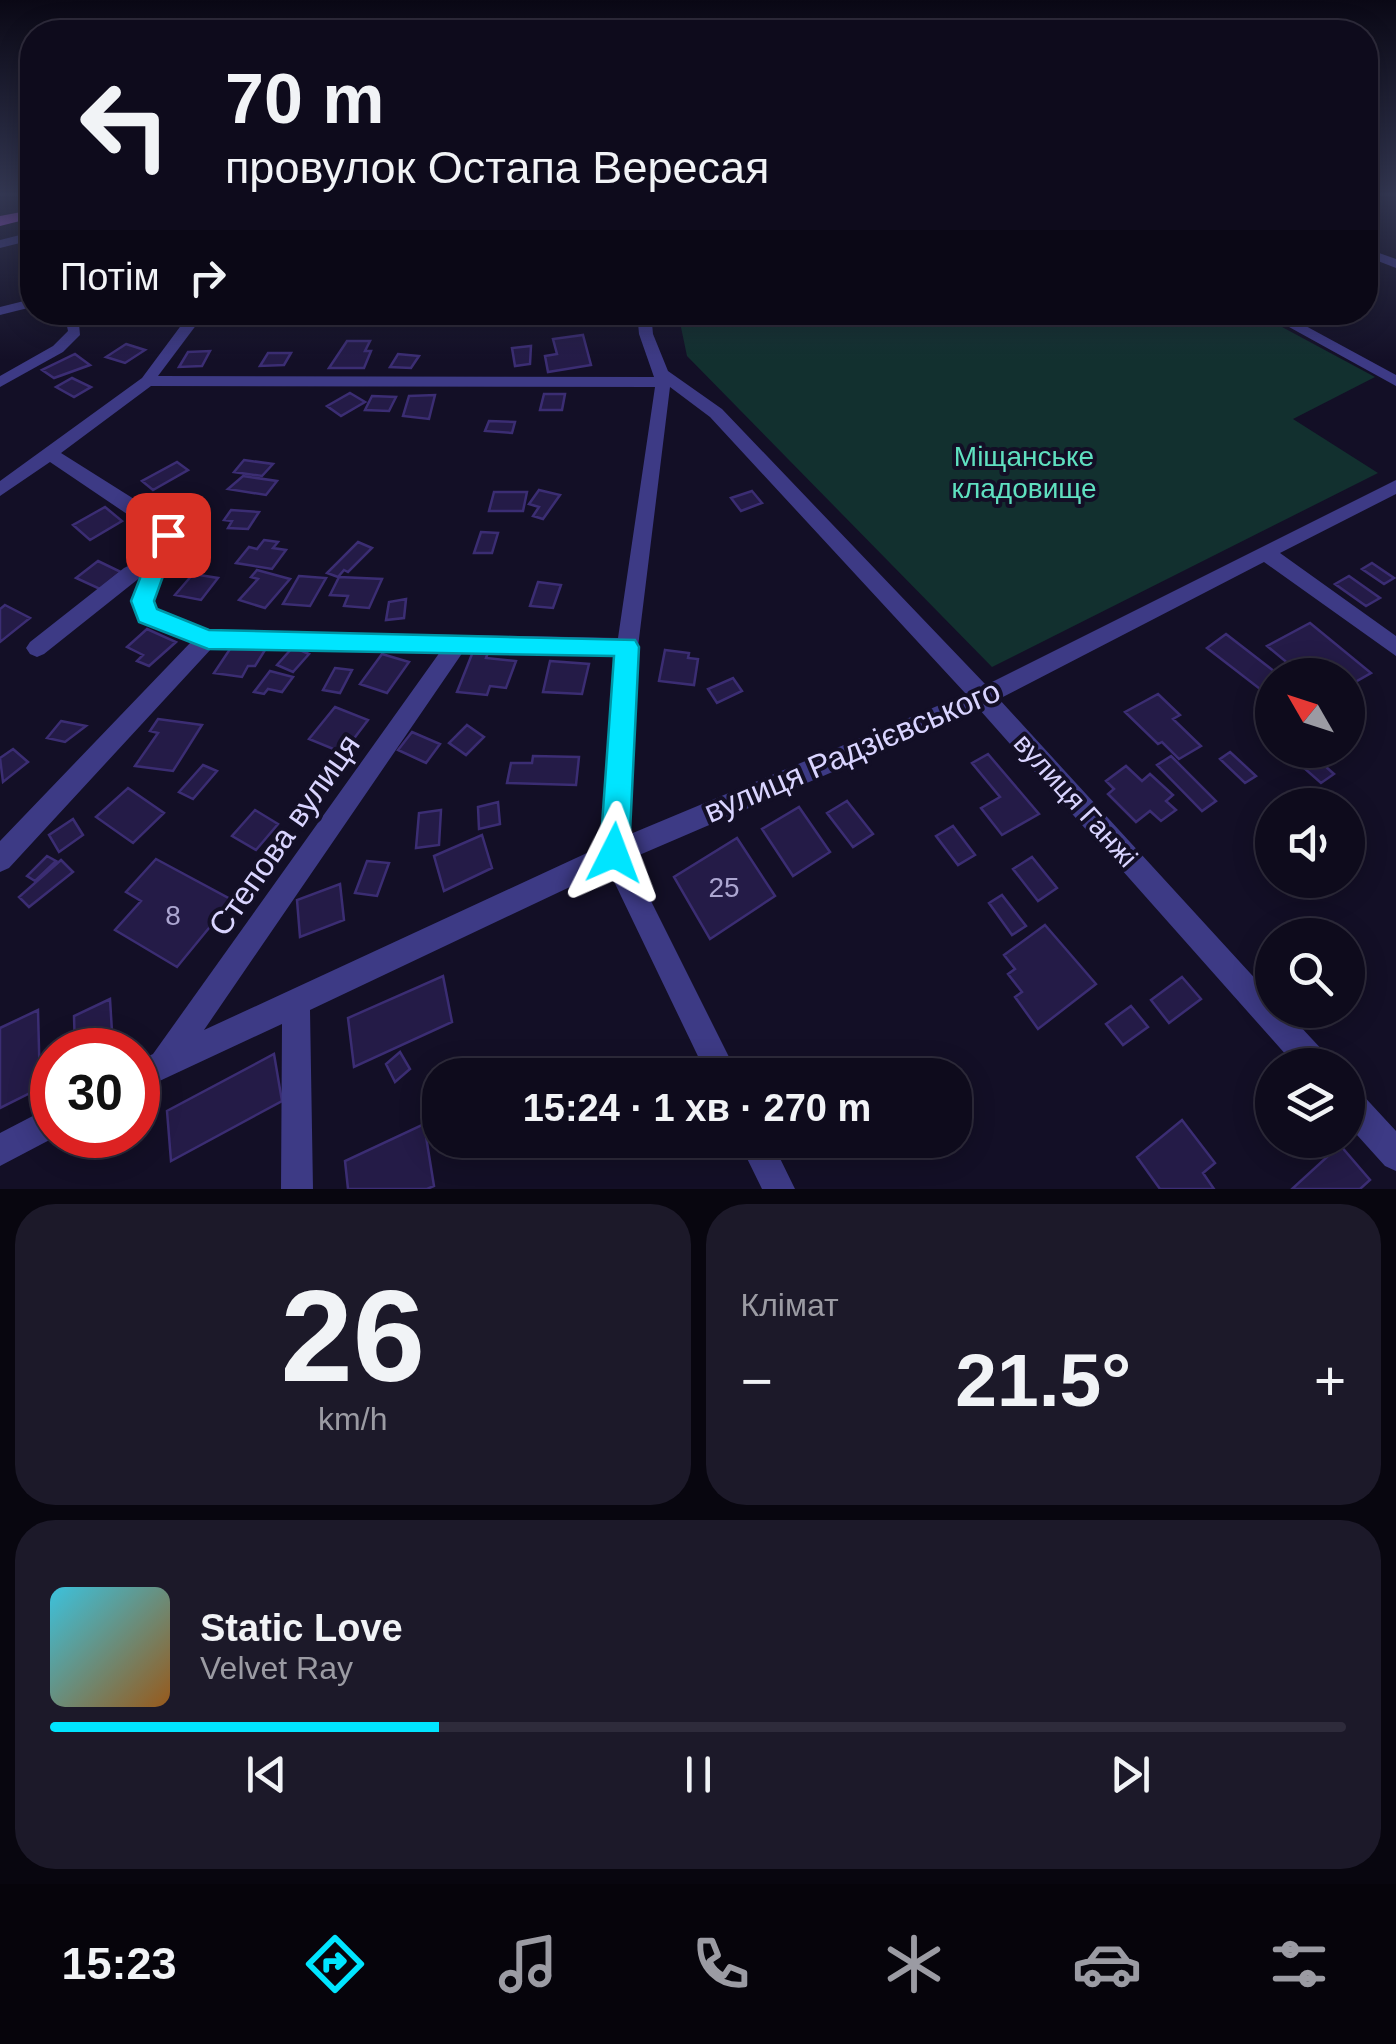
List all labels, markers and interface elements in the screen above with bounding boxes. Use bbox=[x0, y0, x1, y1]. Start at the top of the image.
icon: left bbox=[60, 60, 190, 190]
text: 70 m bbox=[225, 60, 385, 138]
text: провулок Остапа Вересая bbox=[225, 142, 769, 193]
icon: right bbox=[180, 250, 235, 305]
text: Потім bbox=[60, 256, 160, 298]
park label: Міщанське кладовище bbox=[951, 441, 1097, 504]
pin bbox=[126, 493, 211, 578]
icon: arrive bbox=[141, 508, 196, 563]
north arrow bbox=[1255, 658, 1365, 768]
map controls bbox=[1255, 658, 1365, 1158]
street label: вулиця Радзієвського bbox=[699, 672, 1005, 830]
street label: Степова вулиця bbox=[201, 727, 367, 943]
street label: вулиця Ганжі bbox=[1008, 727, 1143, 873]
button: sound bbox=[1255, 788, 1365, 898]
position arrow bbox=[562, 801, 666, 905]
house number: 25 bbox=[708, 872, 740, 903]
house number: 8 bbox=[165, 900, 181, 931]
button: search bbox=[1255, 918, 1365, 1028]
speed limit sign: 30 bbox=[30, 1028, 160, 1158]
button: layers bbox=[1255, 1048, 1365, 1158]
text: 15:24 · 1 хв · 270 m bbox=[523, 1087, 871, 1129]
text: 26 bbox=[280, 1263, 425, 1409]
text: Клімат bbox=[741, 1287, 839, 1323]
text: 21.5° bbox=[955, 1338, 1131, 1422]
text: − bbox=[741, 1350, 773, 1412]
text: + bbox=[1314, 1350, 1346, 1412]
text: km/h bbox=[318, 1401, 387, 1437]
text: Static Love bbox=[200, 1607, 403, 1649]
text: Velvet Ray bbox=[200, 1650, 353, 1686]
icon: previous bbox=[239, 1747, 294, 1802]
icon: pause bbox=[671, 1747, 726, 1802]
icon: next bbox=[1103, 1747, 1158, 1802]
icon: directions bbox=[300, 1929, 370, 1999]
icon: music bbox=[493, 1929, 563, 1999]
icon: phone bbox=[686, 1929, 756, 1999]
icon: climate bbox=[879, 1929, 949, 1999]
icon: car bbox=[1072, 1929, 1142, 1999]
icon: filters bbox=[1264, 1929, 1334, 1999]
text: 15:23 bbox=[61, 1938, 177, 1989]

